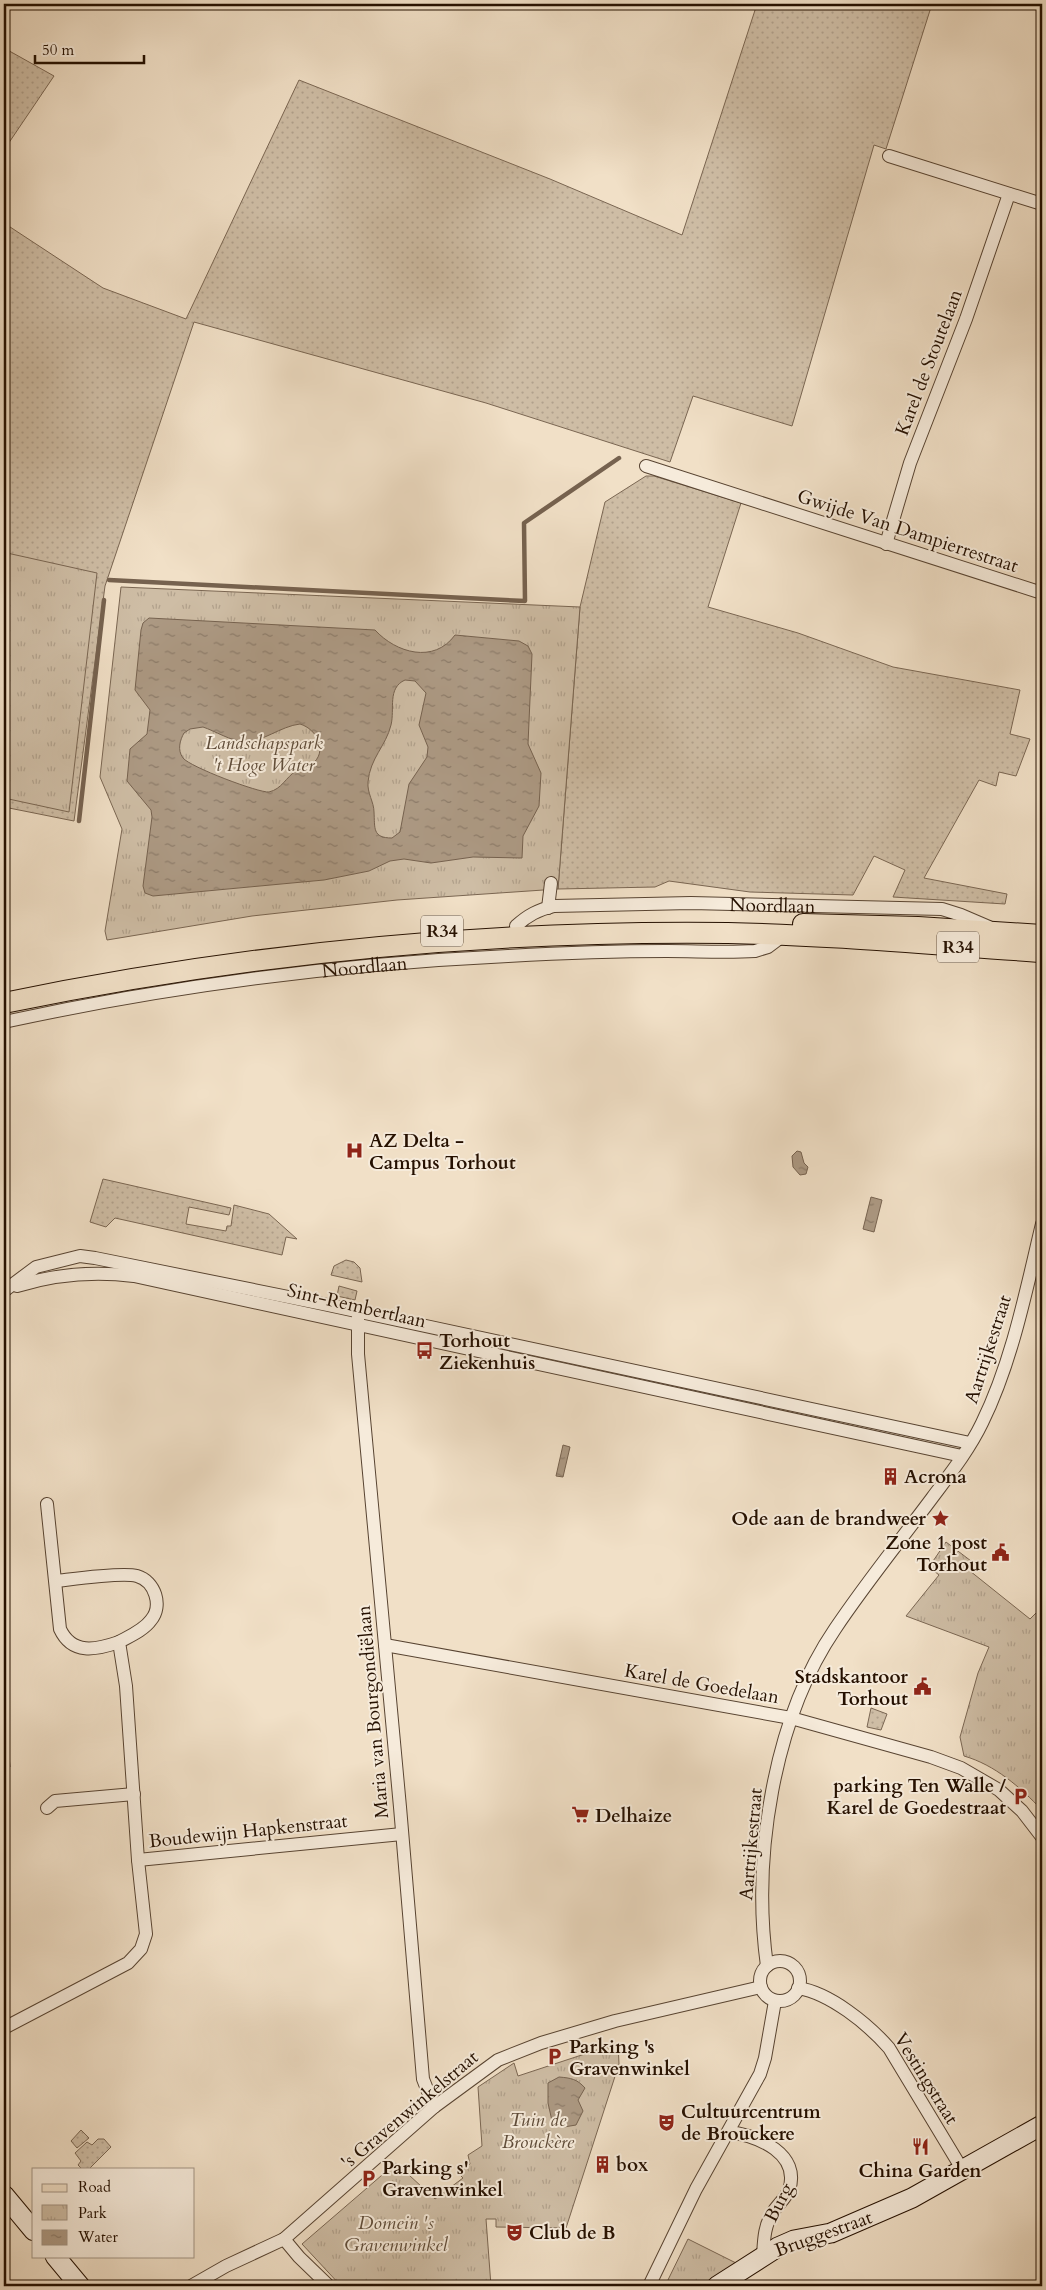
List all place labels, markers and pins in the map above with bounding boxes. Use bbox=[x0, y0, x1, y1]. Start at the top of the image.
place label: AZ Delta - Campus Torhout bbox=[369, 1128, 516, 1176]
hospital icon: AZ Delta - Campus Torhout bbox=[345, 1141, 365, 1161]
place label: Torhout Ziekenhuis bbox=[439, 1328, 535, 1376]
bus stop icon: Torhout Ziekenhuis bbox=[415, 1341, 435, 1361]
place label: Acrona bbox=[904, 1464, 967, 1490]
building icon: Acrona bbox=[880, 1466, 900, 1486]
place label: Ode aan de brandweer bbox=[731, 1506, 926, 1532]
place icon: Ode aan de brandweer bbox=[930, 1508, 950, 1528]
place label: Zone 1 post Torhout bbox=[885, 1530, 987, 1578]
public building icon: Zone 1 post Torhout bbox=[991, 1543, 1011, 1563]
place label: Stadskantoor Torhout bbox=[795, 1664, 908, 1712]
public building icon: Stadskantoor Torhout bbox=[912, 1677, 932, 1697]
place label: parking Ten Walle / Karel de Goedestraat bbox=[826, 1773, 1006, 1821]
parking icon: parking Ten Walle / Karel de Goedestraat bbox=[1010, 1786, 1030, 1806]
place label: Delhaize bbox=[595, 1803, 672, 1829]
supermarket icon: Delhaize bbox=[571, 1805, 591, 1825]
place label: Parking 's Gravenwinkel bbox=[569, 2034, 690, 2082]
parking icon: Parking 's Gravenwinkel bbox=[545, 2047, 565, 2067]
place label: Cultuurcentrum de Brouckere bbox=[681, 2099, 821, 2147]
theatre icon: Cultuurcentrum de Brouckere bbox=[657, 2112, 677, 2132]
restaurant icon: China Garden bbox=[910, 2137, 930, 2157]
place label: box bbox=[616, 2152, 649, 2178]
building icon: box bbox=[592, 2154, 612, 2174]
place label: Parking s' Gravenwinkel bbox=[382, 2155, 503, 2203]
place label: China Garden bbox=[859, 2158, 982, 2184]
parking icon: Parking s' Gravenwinkel bbox=[358, 2168, 378, 2188]
place label: Club de B bbox=[529, 2220, 616, 2246]
theatre icon: Club de B bbox=[505, 2222, 525, 2242]

